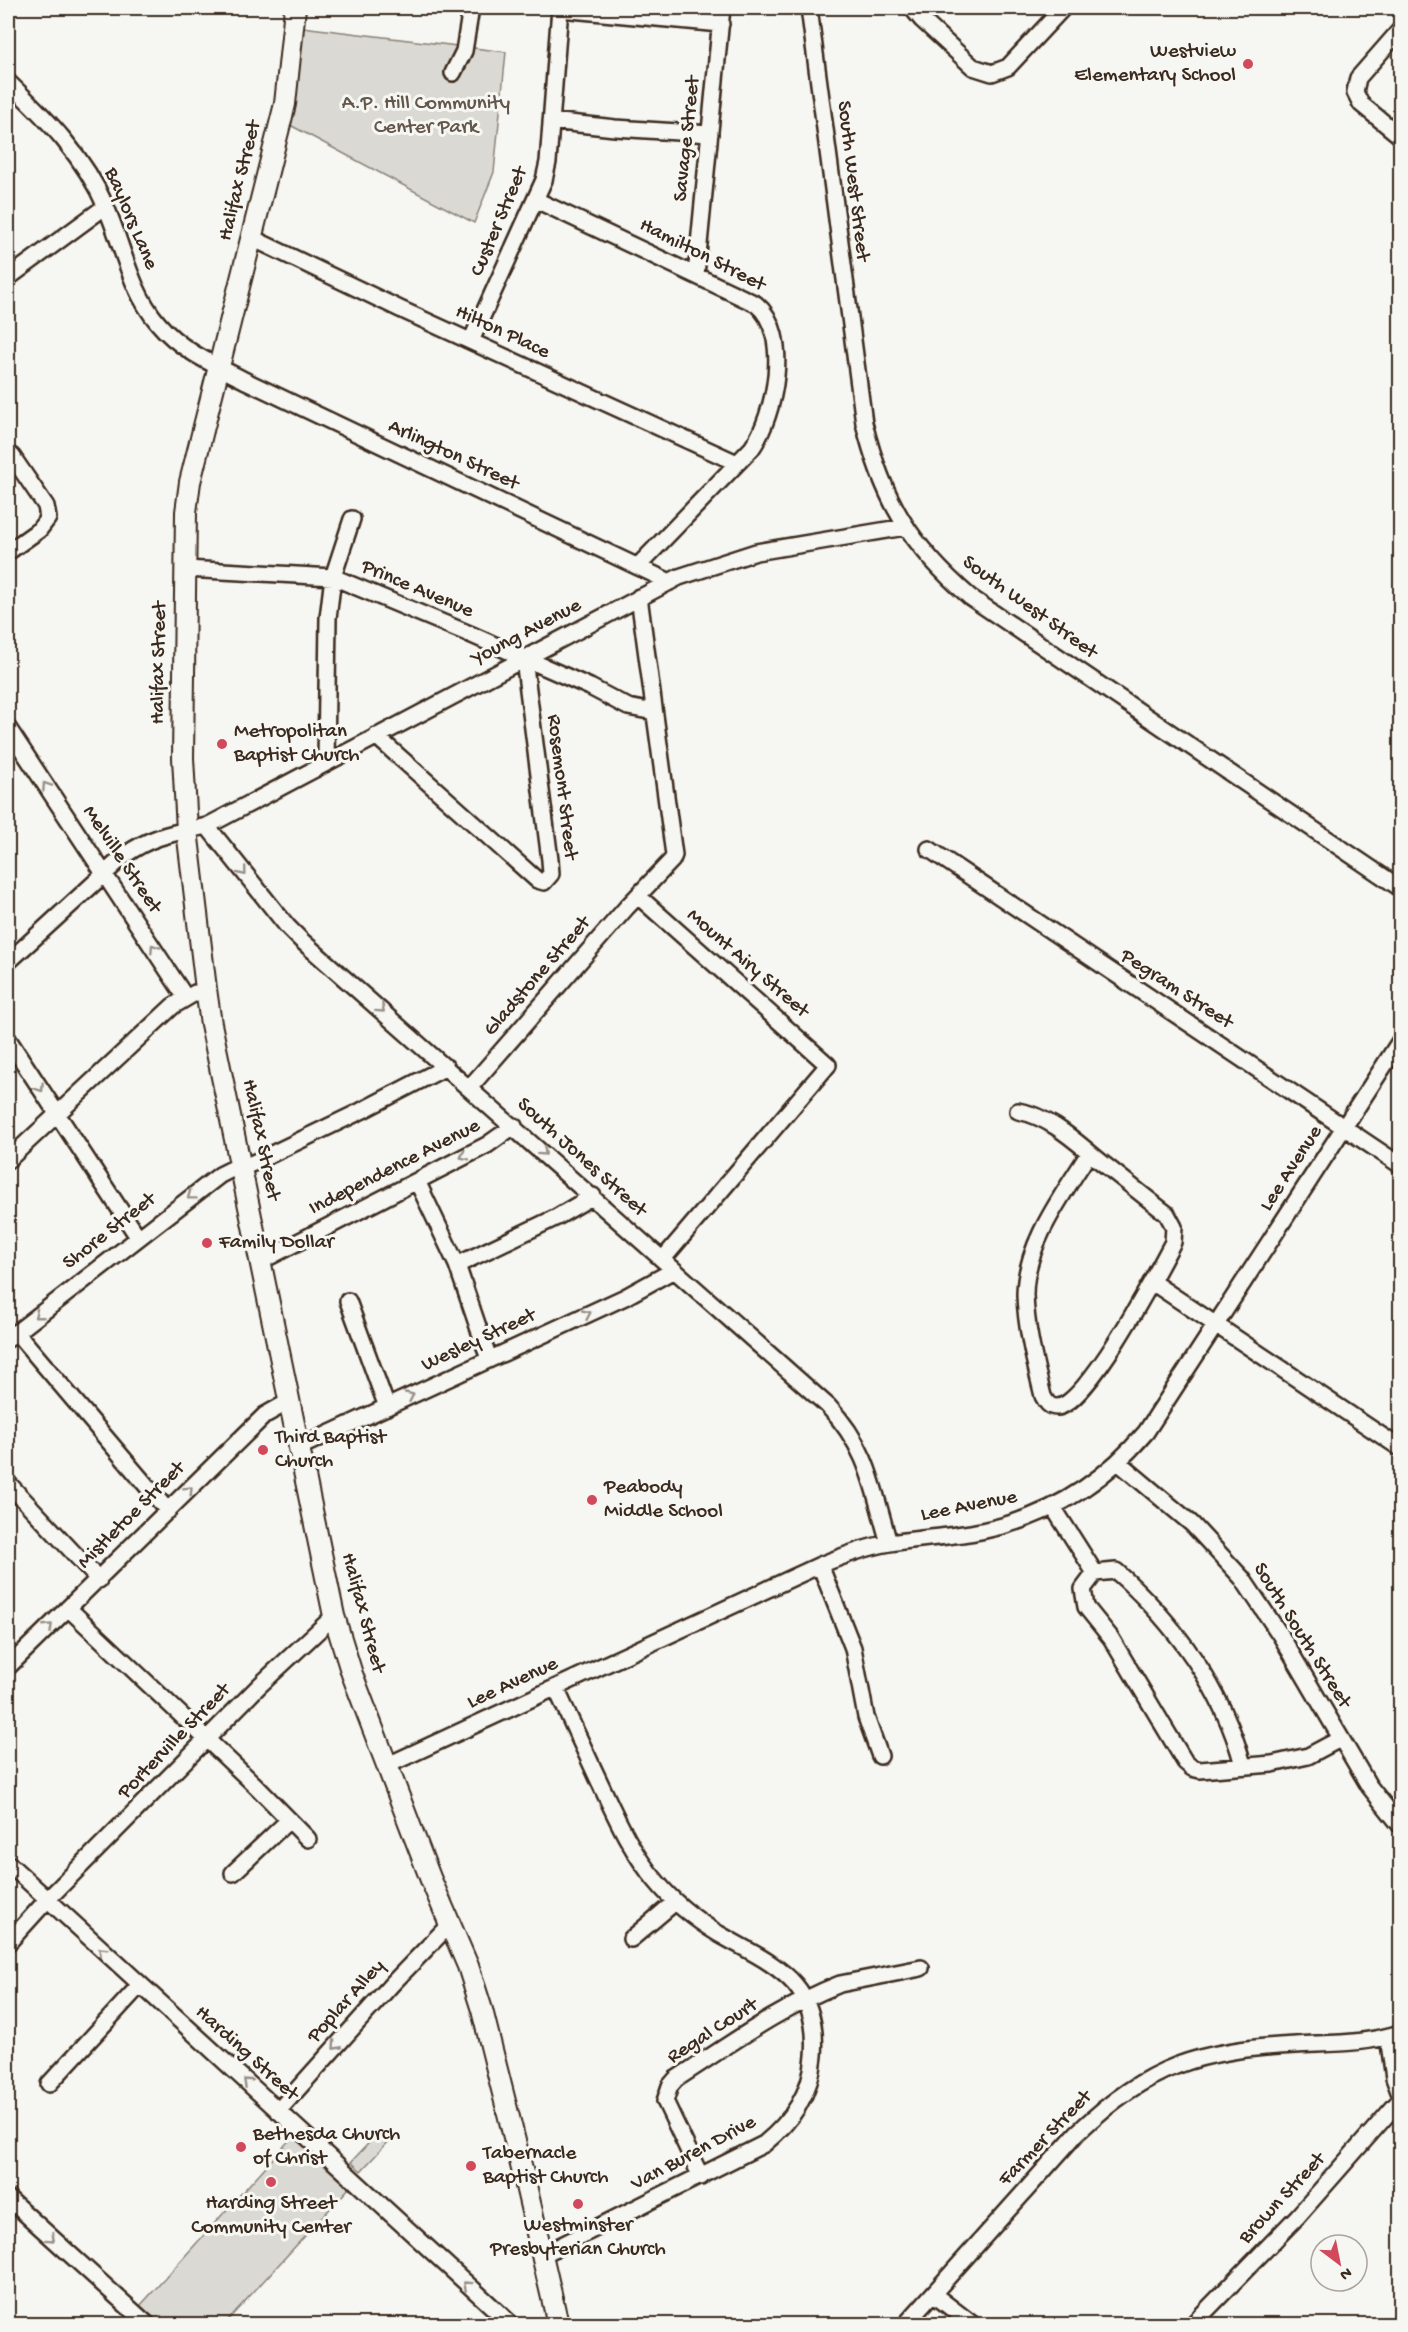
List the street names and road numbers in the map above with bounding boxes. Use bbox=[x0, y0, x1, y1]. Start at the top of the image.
street label: Savage Street bbox=[669, 73, 707, 203]
street label: South West Street bbox=[830, 99, 875, 265]
street label: Halifax Street bbox=[214, 116, 269, 244]
street label: Custer Street bbox=[466, 161, 535, 281]
street label: Baylors Lane bbox=[97, 163, 163, 275]
street label: Hamilton Street bbox=[635, 214, 771, 300]
street label: Hilton Place bbox=[451, 300, 554, 366]
street label: Arlington Street bbox=[384, 415, 525, 498]
street label: South West Street bbox=[956, 550, 1104, 667]
street label: Prince Avenue bbox=[356, 555, 478, 625]
street label: Young Avenue bbox=[466, 593, 587, 673]
street label: Halifax Street bbox=[146, 599, 174, 725]
street label: Rosemont Street bbox=[540, 713, 583, 863]
street label: Melville Street bbox=[76, 801, 168, 921]
street label: Mount Airy Street bbox=[680, 904, 815, 1026]
street label: Gladstone Street bbox=[479, 910, 599, 1042]
street label: Pegram Street bbox=[1114, 944, 1239, 1037]
street label: Halifax Street bbox=[235, 1077, 286, 1205]
street label: South Jones Street bbox=[511, 1093, 653, 1225]
street label: Independence Avenue bbox=[305, 1114, 486, 1222]
street label: Lee Avenue bbox=[1255, 1120, 1330, 1217]
street label: Shore Street bbox=[59, 1186, 163, 1276]
street label: Wesley Street bbox=[418, 1303, 542, 1378]
street label: Mistletoe Street bbox=[73, 1455, 193, 1575]
street label: Lee Avenue bbox=[919, 1485, 1020, 1529]
street label: Halifax Street bbox=[334, 1550, 391, 1678]
street label: South South Street bbox=[1246, 1559, 1357, 1715]
street label: Lee Avenue bbox=[464, 1652, 564, 1716]
street label: Porterville Street bbox=[113, 1677, 238, 1806]
street label: Poplar Alley bbox=[302, 1955, 391, 2050]
street label: Regal Court bbox=[663, 1992, 765, 2071]
street label: Harding Street bbox=[189, 2001, 305, 2109]
street label: Farmer Street bbox=[993, 2084, 1100, 2193]
street label: Van Buren Drive bbox=[626, 2110, 762, 2198]
street label: Brown Street bbox=[1234, 2146, 1333, 2251]

